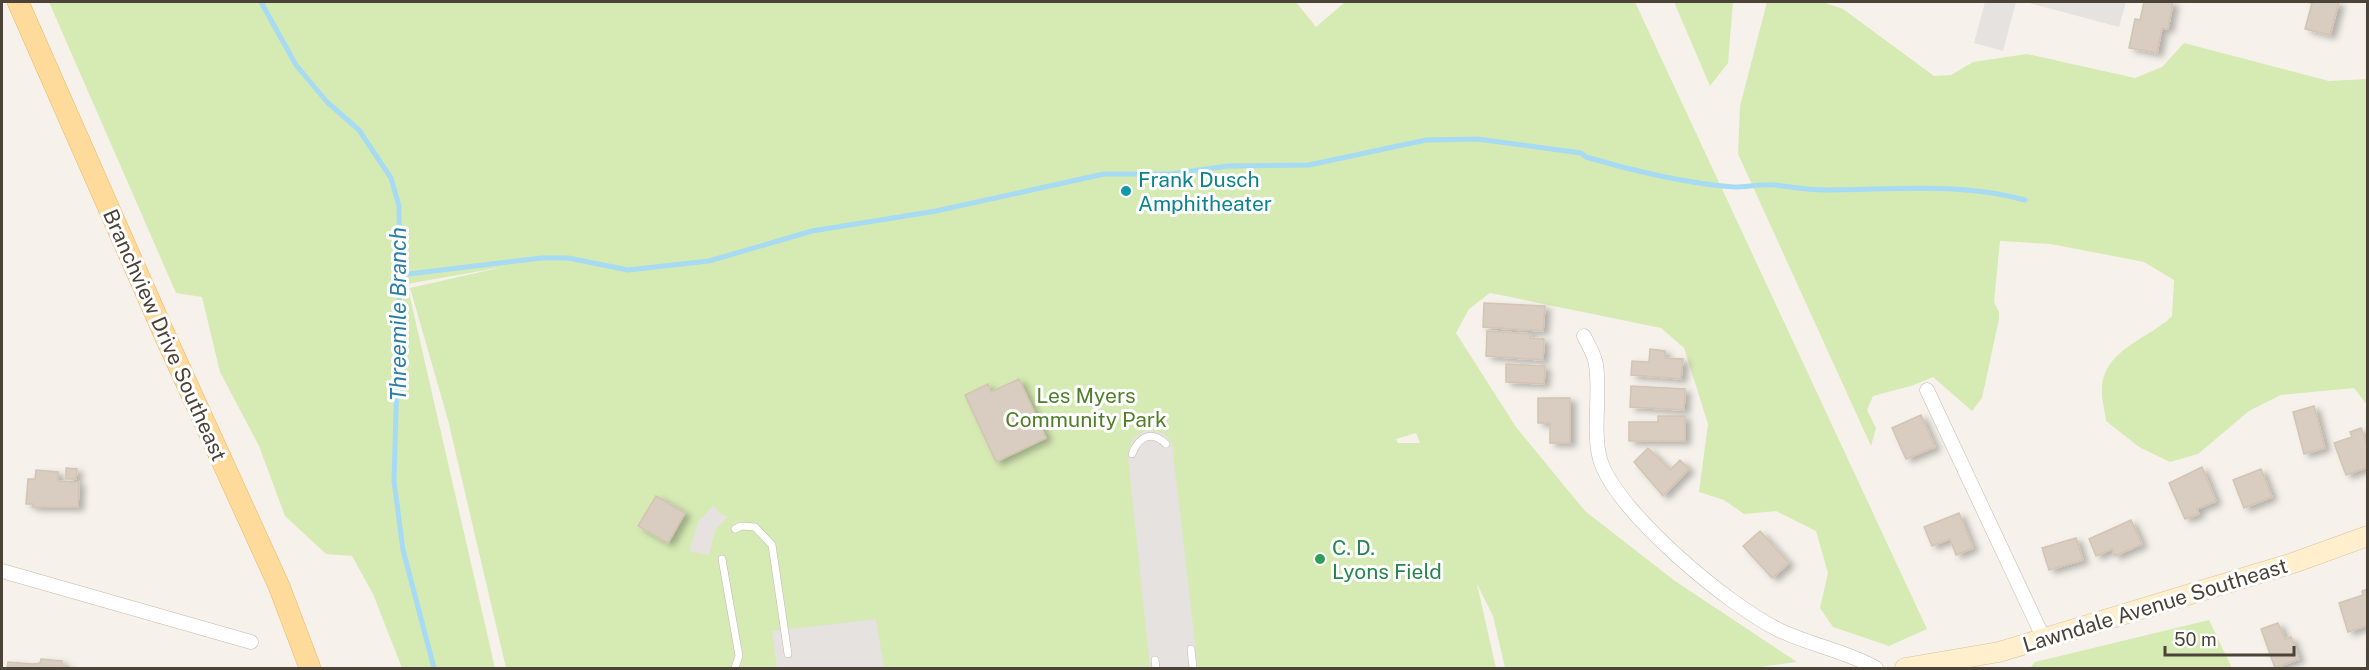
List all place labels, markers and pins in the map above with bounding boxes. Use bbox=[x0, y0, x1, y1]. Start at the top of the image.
place label: Frank Dusch Amphitheater bbox=[1138, 167, 1272, 216]
marker: Frank Dusch Amphitheater bbox=[1119, 184, 1133, 198]
place label: C. D. Lyons Field bbox=[1332, 535, 1442, 584]
marker: C. D. Lyons Field bbox=[1313, 552, 1327, 566]

